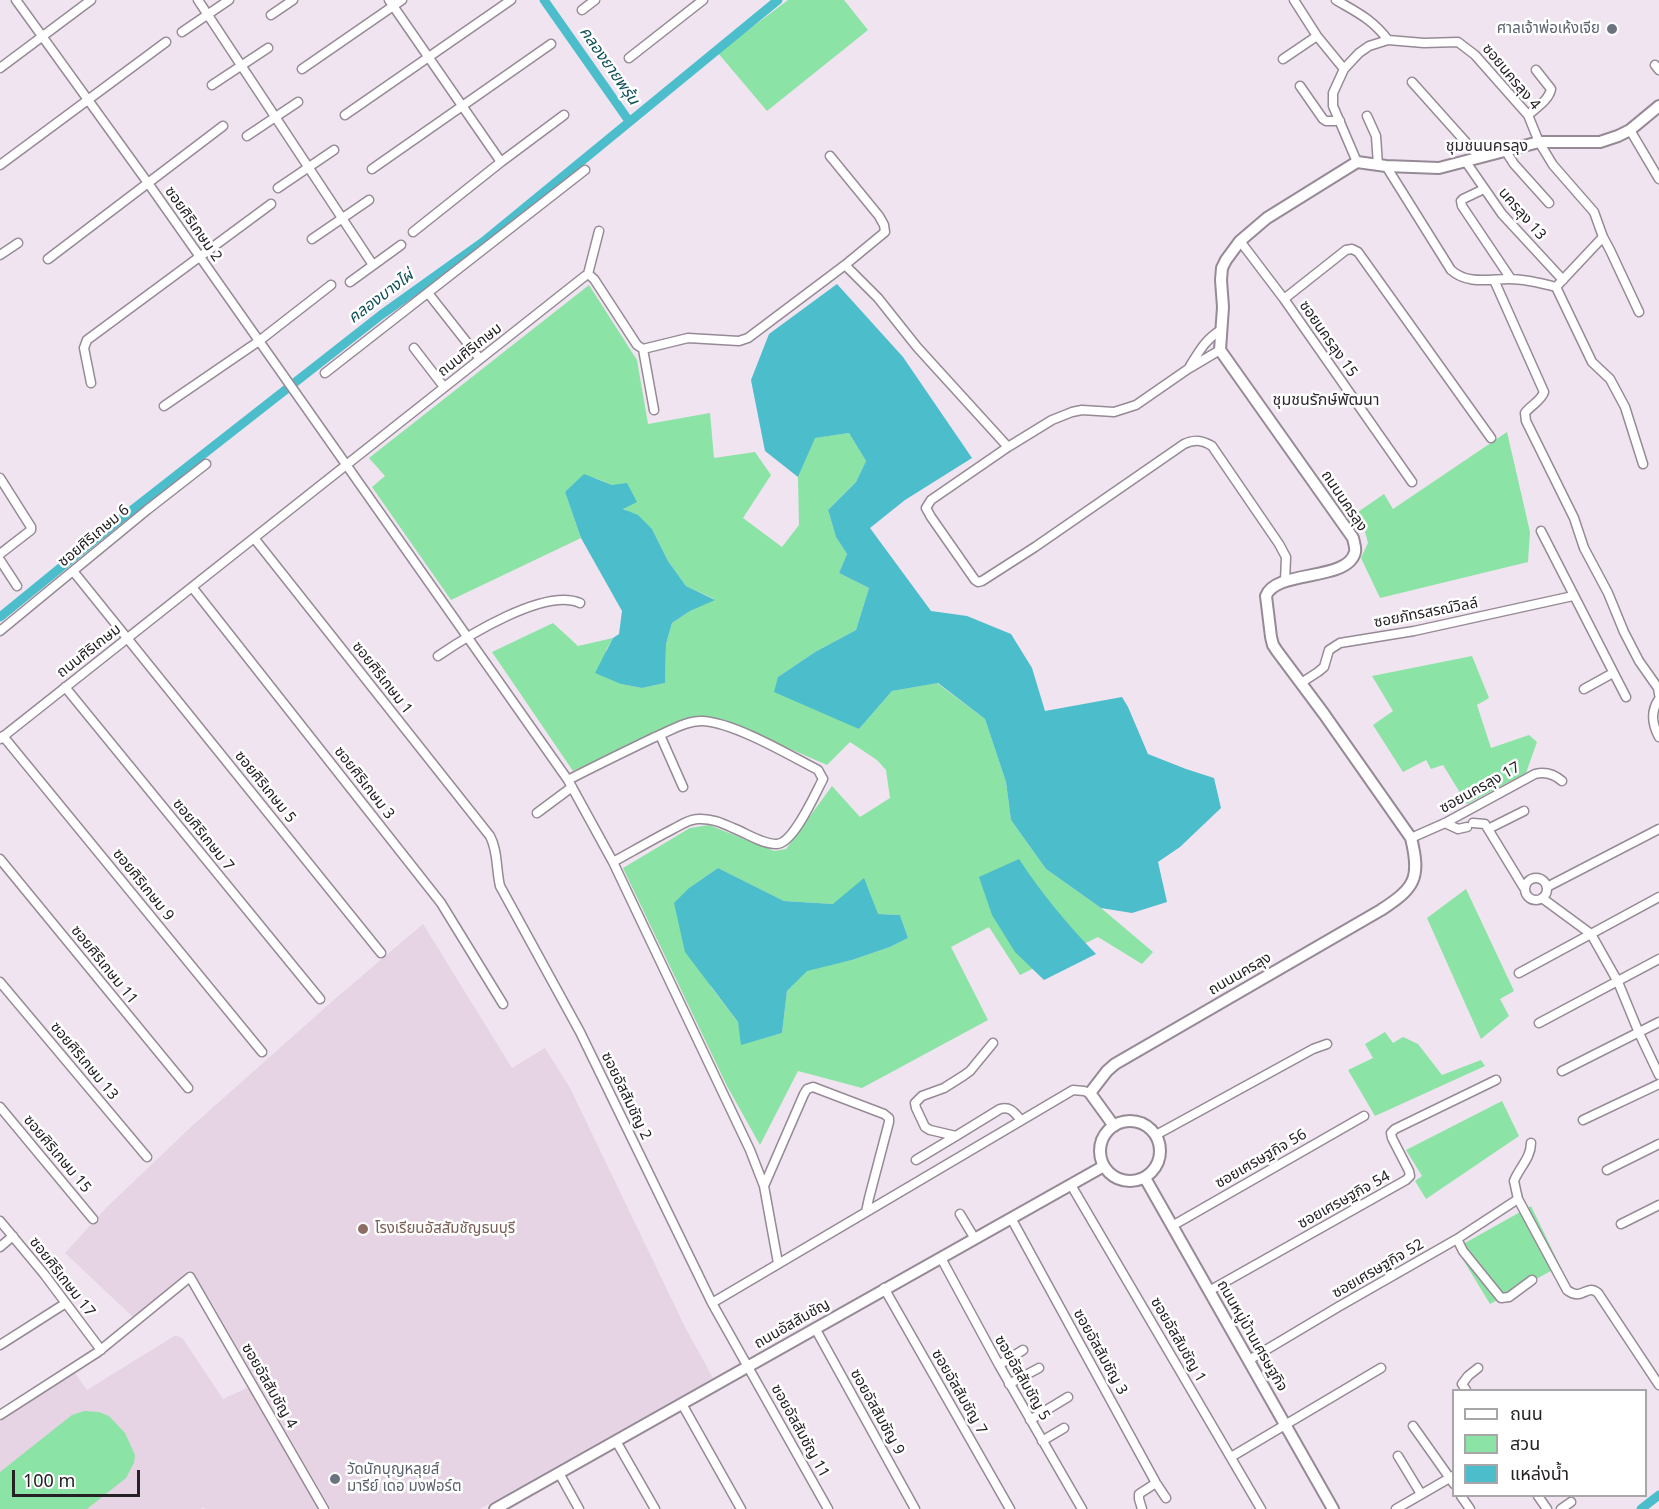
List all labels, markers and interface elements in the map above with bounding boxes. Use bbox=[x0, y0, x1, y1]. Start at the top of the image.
place label: ศาลเจ้าพ่อเห้งเจีย bbox=[1497, 20, 1600, 38]
marker: ศาลเจ้าพ่อเห้งเจีย bbox=[1605, 22, 1619, 36]
water label: คลองยายพรุ้น bbox=[575, 23, 643, 109]
street label: ซอยนครลุง 4 bbox=[1478, 40, 1544, 114]
district label: ชุมชนนครลุง bbox=[1446, 136, 1528, 156]
street label: ซอยศิริเกษม 2 bbox=[161, 183, 225, 265]
street label: นครลุง 13 bbox=[1494, 184, 1550, 244]
water label: คลองบางไผ่ bbox=[345, 266, 417, 328]
street label: ซอยนครลุง 15 bbox=[1295, 297, 1361, 381]
street label: ถนนศิริเกษม bbox=[434, 319, 506, 381]
district label: ชุมชนรักษ์พัฒนา bbox=[1273, 390, 1379, 410]
street label: ถนนนครลุง bbox=[1317, 467, 1371, 535]
street label: ซอยศิริเกษม 6 bbox=[55, 501, 133, 571]
street label: ซอยภัทรสรณ์วิลล์ bbox=[1373, 594, 1479, 632]
street label: ถนนศิริเกษม bbox=[53, 620, 125, 682]
street label: ซอยศิริเกษม 1 bbox=[348, 638, 416, 718]
street label: ซอยศิริเกษม 3 bbox=[330, 743, 398, 823]
street label: ซอยศิริเกษม 5 bbox=[231, 747, 299, 827]
street label: ซอยนครลุง 17 bbox=[1437, 758, 1523, 818]
street label: ซอยศิริเกษม 7 bbox=[169, 795, 237, 875]
street label: ซอยศิริเกษม 9 bbox=[109, 845, 177, 925]
street label: ซอยศิริเกษม 11 bbox=[67, 922, 141, 1008]
street label: ถนนนครลุง bbox=[1205, 949, 1275, 999]
street label: ซอยศิริเกษม 13 bbox=[46, 1018, 122, 1104]
street label: ซอยอัสสัมชัญ 2 bbox=[597, 1049, 655, 1143]
street label: ซอยศิริเกษม 15 bbox=[19, 1111, 95, 1197]
street label: ซอยเศรษฐกิจ 56 bbox=[1212, 1126, 1310, 1192]
street label: ซอยเศรษฐกิจ 54 bbox=[1295, 1167, 1393, 1233]
place label: โรงเรียนอัสสัมชัญธนบุรี bbox=[375, 1220, 515, 1238]
marker: โรงเรียนอัสสัมชัญธนบุรี bbox=[356, 1222, 370, 1236]
street label: ซอยศิริเกษม 17 bbox=[25, 1234, 99, 1320]
street label: ซอยเศรษฐกิจ 52 bbox=[1329, 1236, 1427, 1302]
street label: ถนนหมู่บ้านเศรษฐกิจ bbox=[1213, 1277, 1291, 1395]
street label: ซอยอัสสัมชัญ 1 bbox=[1146, 1294, 1210, 1386]
street label: ถนนอัสสัมชัญ bbox=[751, 1295, 833, 1353]
street label: ซอยอัสสัมชัญ 3 bbox=[1069, 1306, 1131, 1398]
street label: ซอยอัสสัมชัญ 5 bbox=[990, 1332, 1054, 1424]
street label: ซอยอัสสัมชัญ 4 bbox=[237, 1340, 301, 1432]
street label: ซอยอัสสัมชัญ 7 bbox=[927, 1346, 991, 1438]
street label: ซอยอัสสัมชัญ 9 bbox=[846, 1366, 908, 1458]
street label: ซอยอัสสัมชัญ 11 bbox=[767, 1381, 833, 1481]
legend bbox=[1452, 1389, 1647, 1497]
text: ถนน bbox=[1510, 1401, 1543, 1425]
text: สวน bbox=[1510, 1431, 1540, 1455]
scale bar bbox=[15, 1458, 142, 1496]
place label: วัดนักบุญหลุยส์ มารีย์ เดอ มงฟอร์ต bbox=[347, 1461, 461, 1496]
text: แหล่งน้ำ bbox=[1510, 1461, 1569, 1485]
text: 100 m bbox=[23, 1468, 75, 1492]
marker: วัดนักบุญหลุยส์ มารีย์ เดอ มงฟอร์ต bbox=[328, 1472, 342, 1486]

